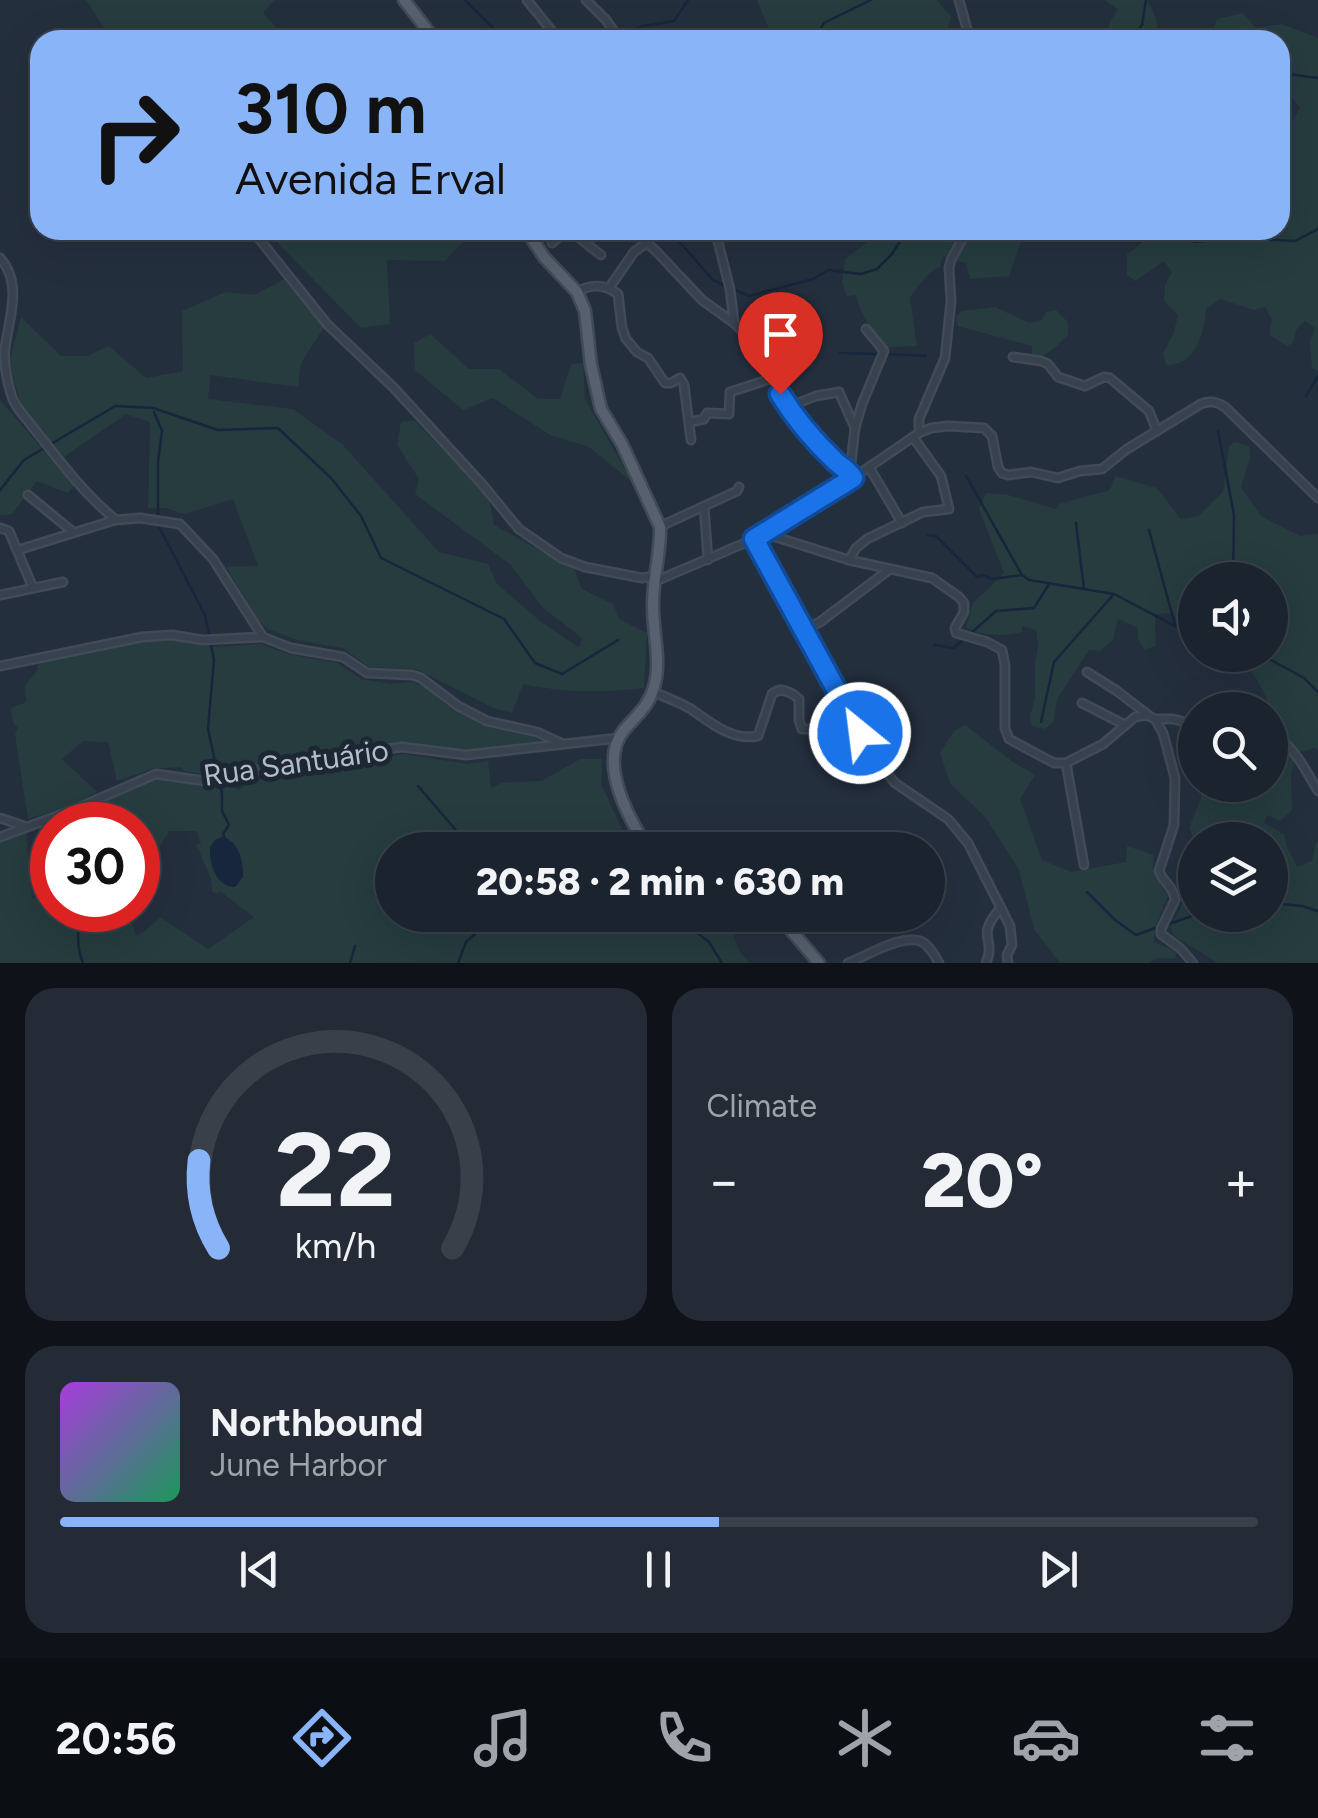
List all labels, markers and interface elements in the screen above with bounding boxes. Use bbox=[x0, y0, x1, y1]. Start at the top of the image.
text: 310 m bbox=[235, 66, 427, 151]
icon: right bbox=[70, 70, 200, 200]
text: Avenida Erval bbox=[235, 151, 506, 205]
pin bbox=[738, 292, 823, 395]
icon: arrive bbox=[753, 307, 808, 362]
map controls bbox=[1178, 562, 1288, 932]
button: sound bbox=[1178, 562, 1288, 672]
position arrow bbox=[808, 681, 912, 785]
button: search bbox=[1178, 692, 1288, 802]
street label: Rua Santuário bbox=[201, 731, 391, 794]
speed limit sign: 30 bbox=[30, 802, 160, 932]
button: layers bbox=[1178, 822, 1288, 932]
text: 20:58 · 2 min · 630 m bbox=[476, 859, 844, 905]
text: Climate bbox=[707, 1087, 817, 1125]
text: 22 bbox=[276, 1107, 396, 1232]
text: 20° bbox=[921, 1136, 1043, 1226]
text: − bbox=[707, 1148, 741, 1214]
text: + bbox=[1224, 1148, 1258, 1214]
text: km/h bbox=[295, 1224, 377, 1267]
text: Northbound bbox=[210, 1400, 423, 1446]
text: June Harbor bbox=[210, 1446, 387, 1484]
icon: previous bbox=[232, 1542, 287, 1597]
icon: pause bbox=[631, 1542, 686, 1597]
icon: next bbox=[1031, 1542, 1086, 1597]
icon: directions bbox=[287, 1703, 357, 1773]
icon: music bbox=[468, 1703, 538, 1773]
icon: phone bbox=[649, 1703, 719, 1773]
icon: climate bbox=[830, 1703, 900, 1773]
icon: car bbox=[1011, 1703, 1081, 1773]
icon: filters bbox=[1192, 1703, 1262, 1773]
text: 20:56 bbox=[55, 1711, 177, 1765]

